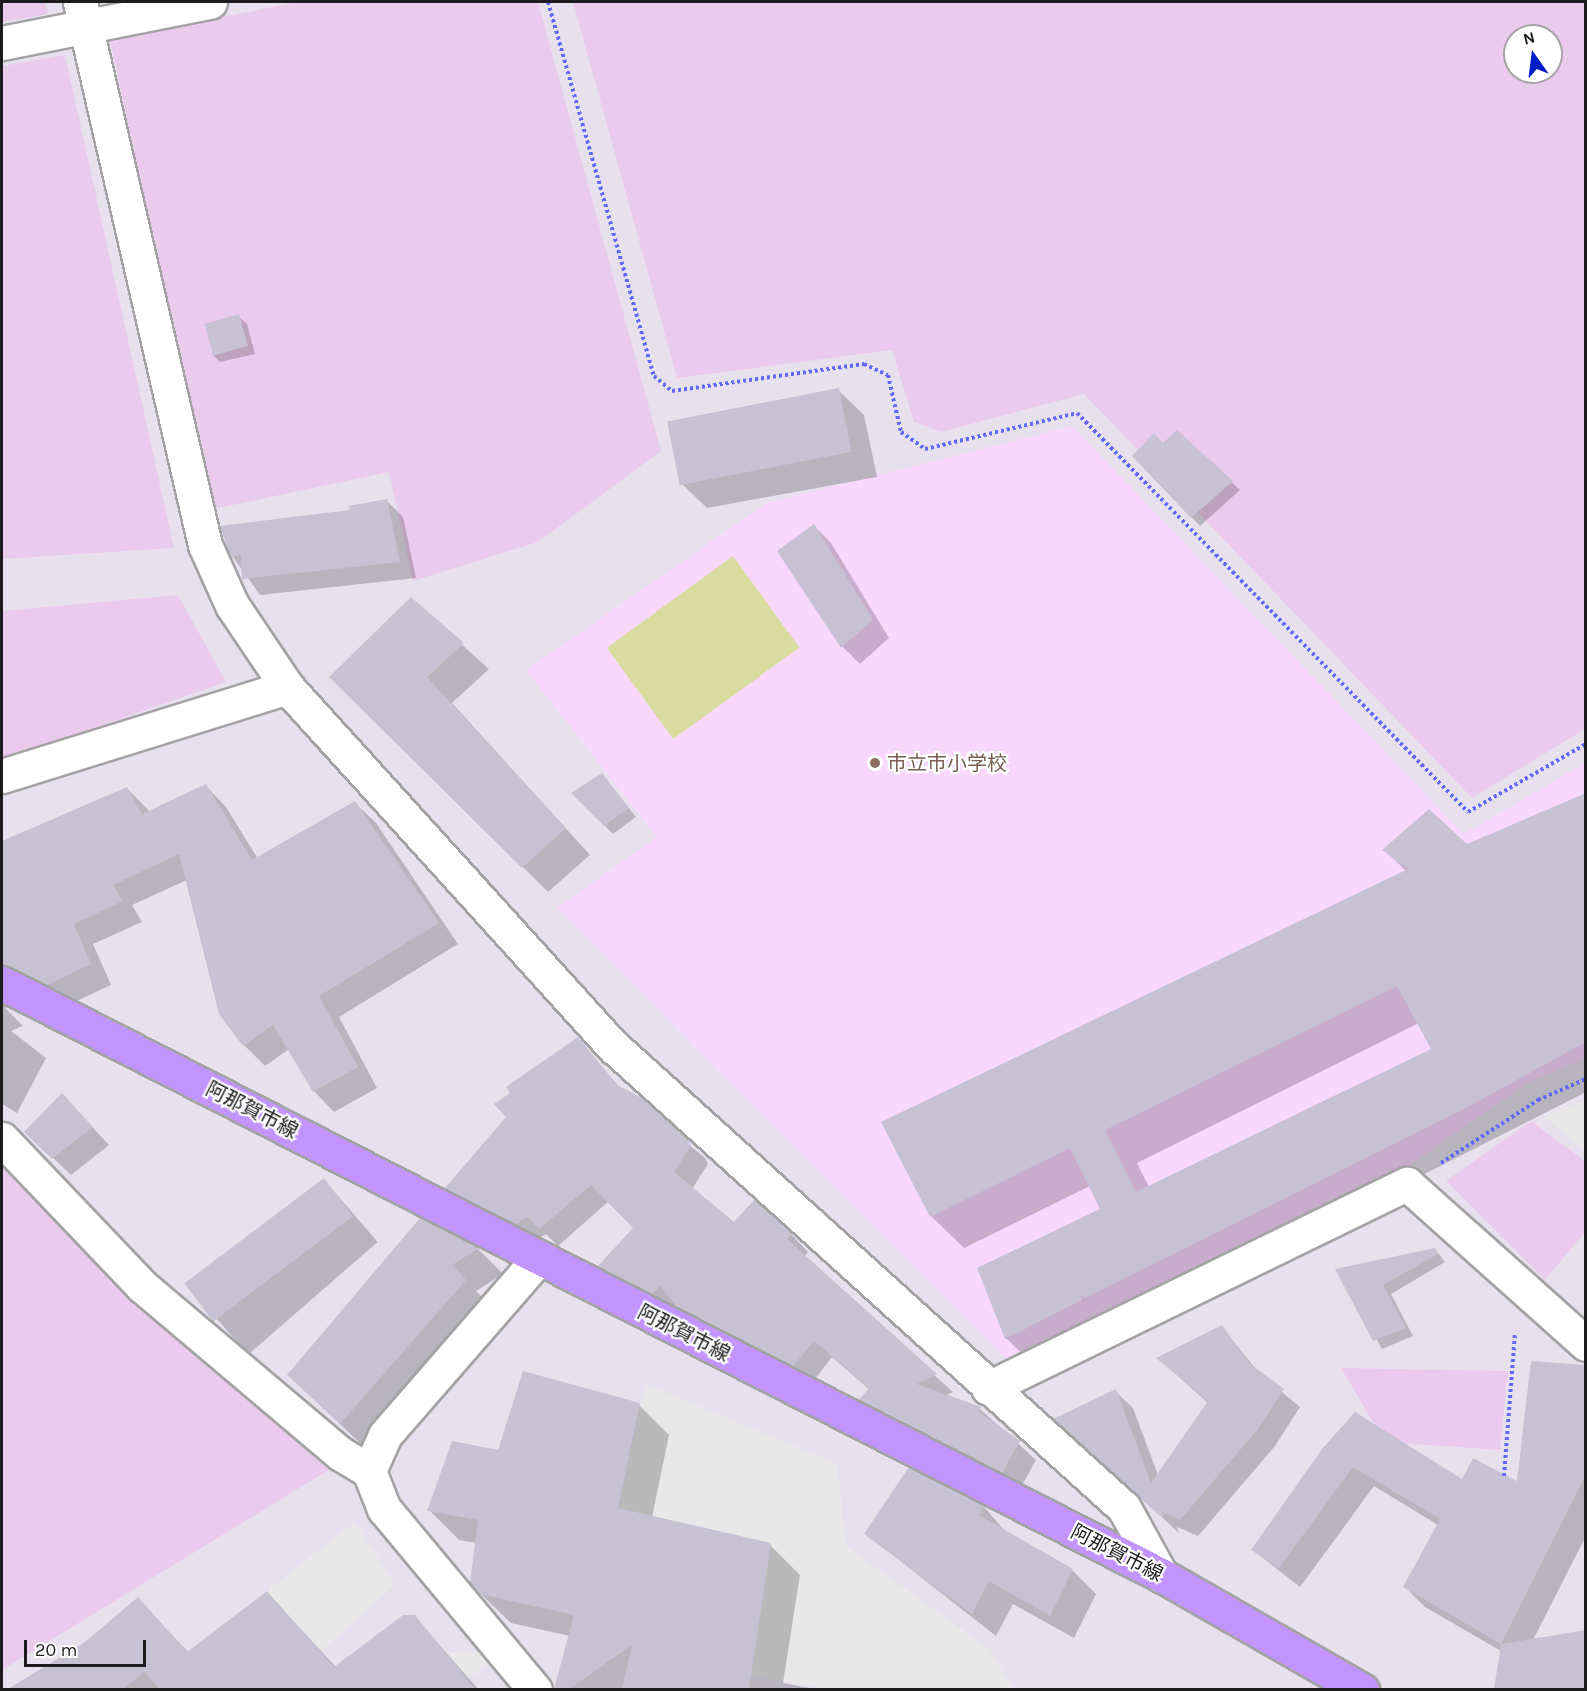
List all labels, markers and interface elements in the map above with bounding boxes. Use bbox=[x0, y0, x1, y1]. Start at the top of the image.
north arrow bbox=[1503, 24, 1563, 84]
text: N bbox=[1521, 27, 1537, 49]
place label: 市立市小学校 bbox=[887, 751, 1007, 775]
marker: 市立市小学校 bbox=[868, 756, 882, 770]
street label: 阿那賀市線 bbox=[202, 1077, 302, 1143]
street label: 阿那賀市線 bbox=[634, 1300, 734, 1366]
street label: 阿那賀市線 bbox=[1067, 1520, 1167, 1586]
scale bar bbox=[27, 1628, 148, 1666]
text: 20 m bbox=[35, 1639, 77, 1661]

